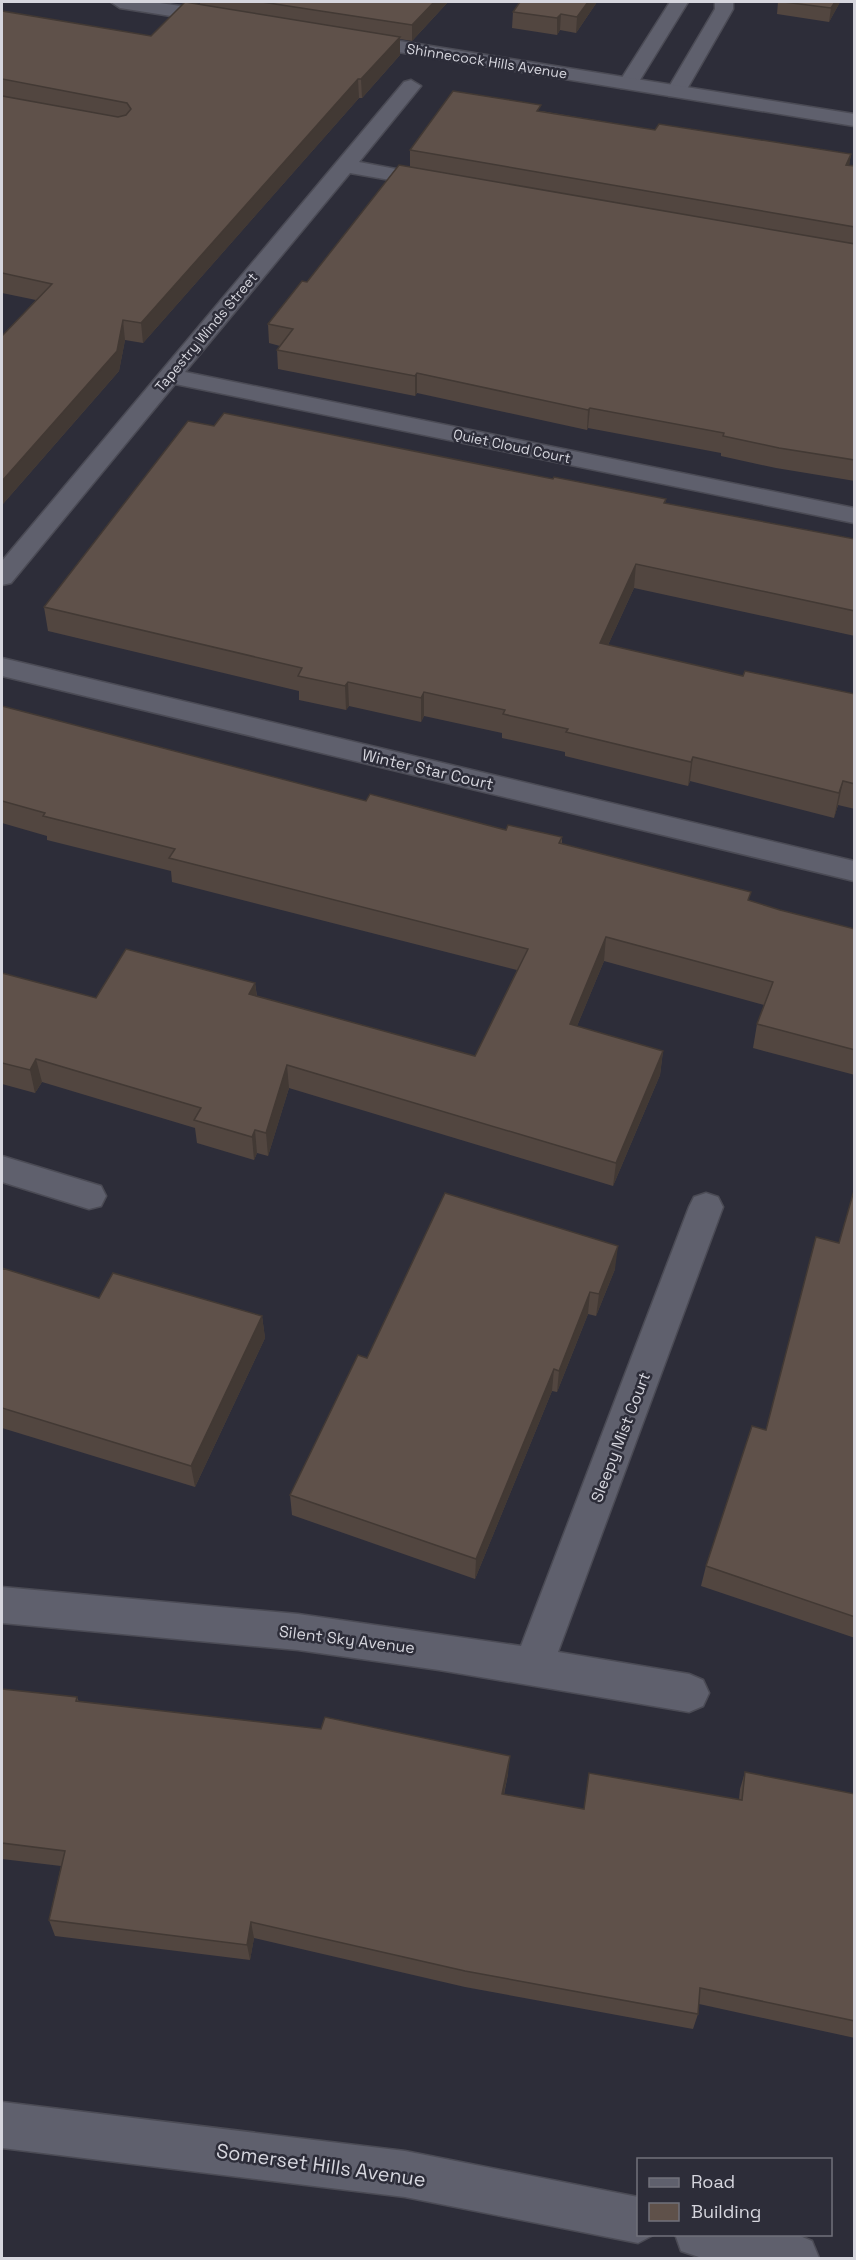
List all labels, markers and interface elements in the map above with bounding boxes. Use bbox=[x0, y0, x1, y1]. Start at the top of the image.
street label: Shinnecock Hills Avenue bbox=[405, 39, 569, 83]
street label: Tapestry Winds Street bbox=[151, 269, 261, 395]
street label: Quiet Cloud Court bbox=[452, 425, 572, 467]
street label: Winter Star Court bbox=[360, 744, 496, 795]
street label: Sleepy Mist Court bbox=[586, 1369, 655, 1505]
street label: Silent Sky Avenue bbox=[278, 1621, 416, 1658]
street label: Somerset Hills Avenue bbox=[215, 2137, 427, 2193]
legend bbox=[637, 2158, 832, 2236]
text: Road bbox=[691, 2170, 735, 2193]
text: Building bbox=[691, 2200, 761, 2223]

